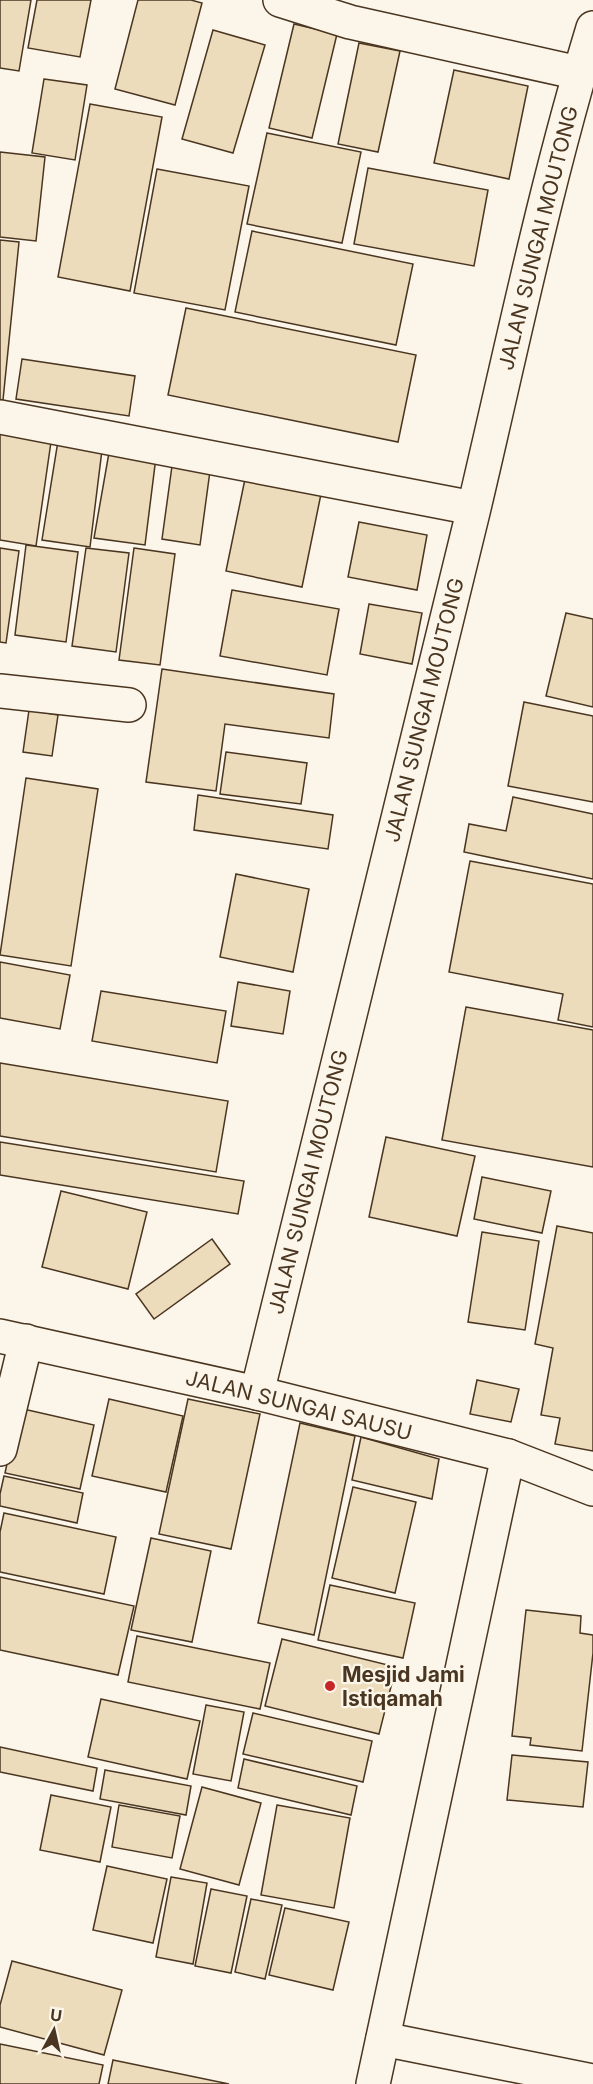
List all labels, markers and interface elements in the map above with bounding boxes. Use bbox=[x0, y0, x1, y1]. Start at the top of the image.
street label: JALAN SUNGAI MOUTONG bbox=[493, 103, 583, 373]
street label: JALAN SUNGAI MOUTONG bbox=[379, 575, 469, 845]
street label: JALAN SUNGAI MOUTONG bbox=[263, 1047, 353, 1317]
street label: JALAN SUNGAI SAUSU bbox=[183, 1365, 415, 1445]
place label: Mesjid Jami Istiqamah bbox=[342, 1662, 465, 1711]
marker: Mesjid Jami Istiqamah bbox=[323, 1679, 337, 1693]
north arrow bbox=[24, 2000, 84, 2060]
text: U bbox=[49, 2004, 63, 2026]

